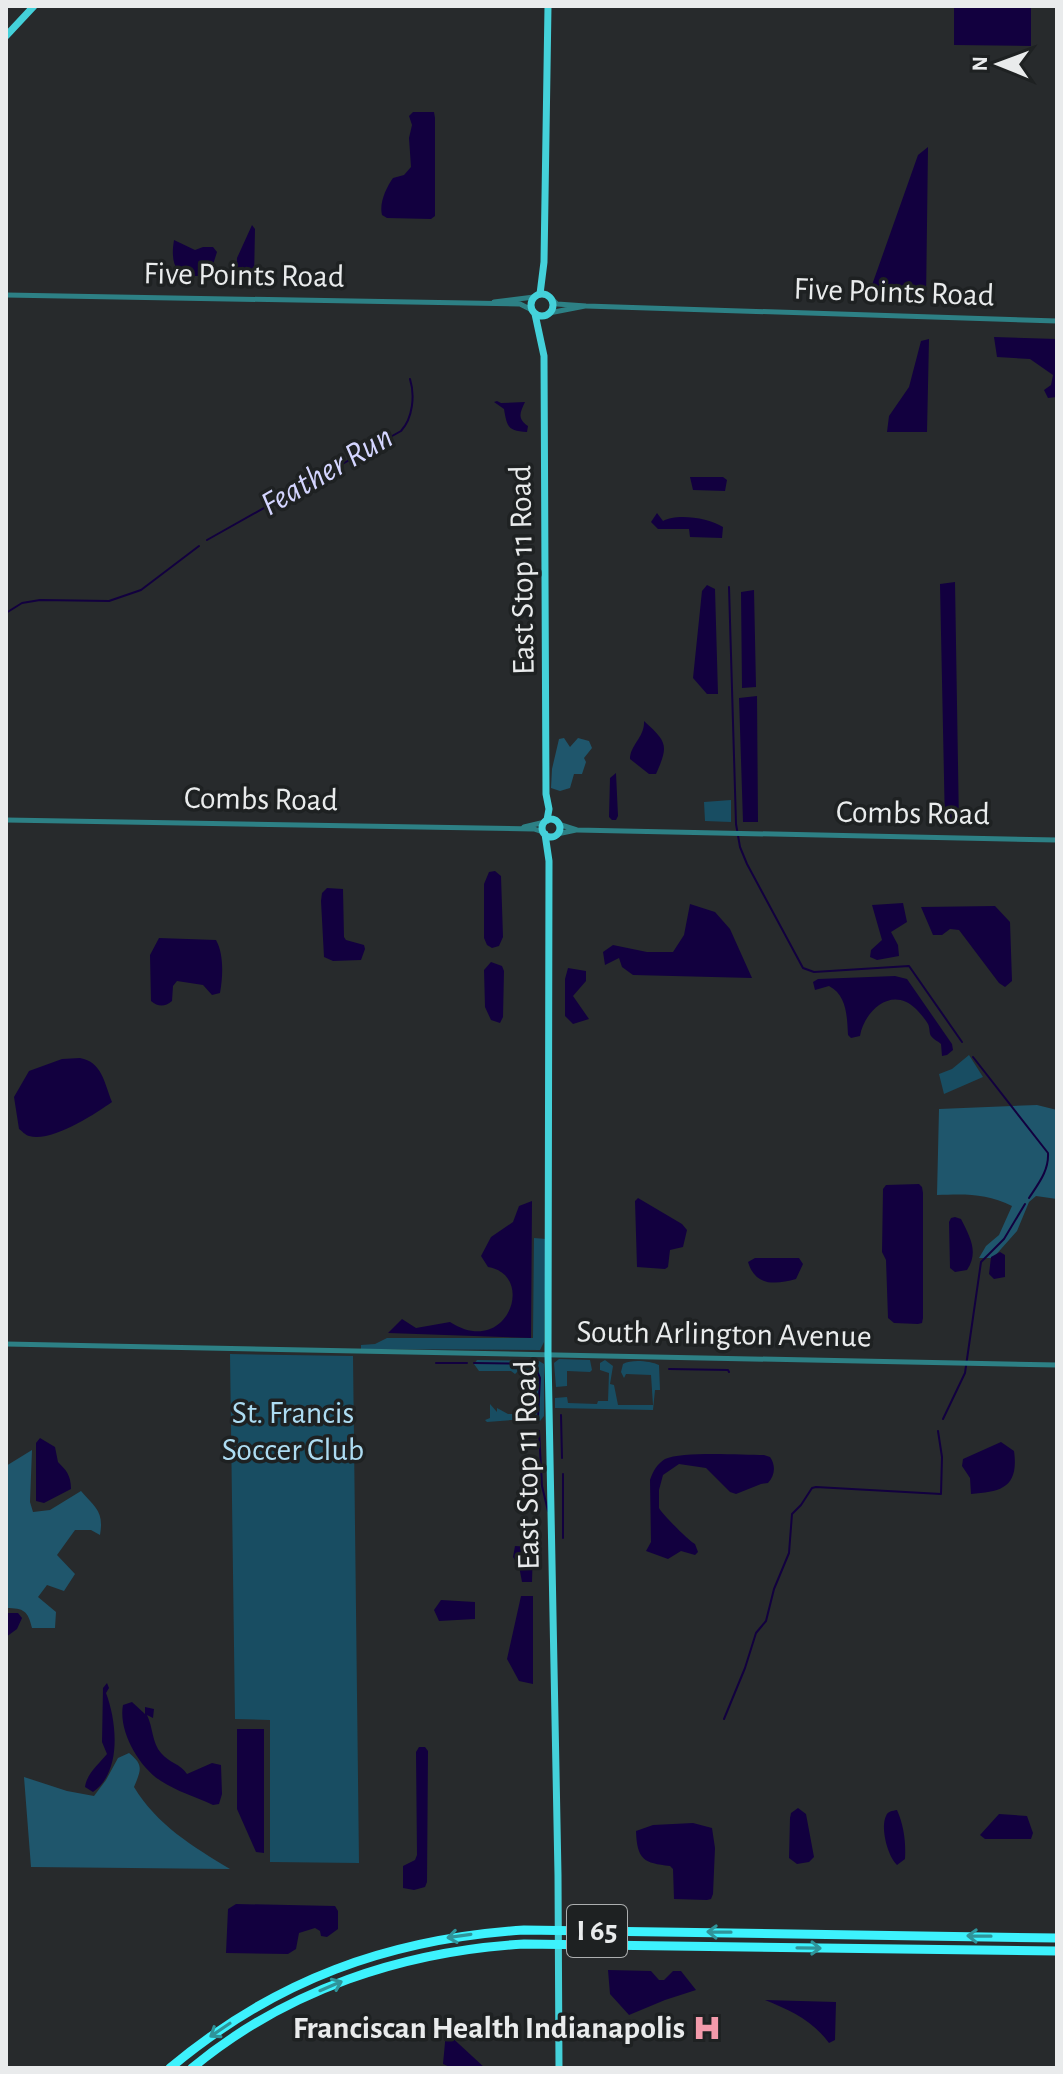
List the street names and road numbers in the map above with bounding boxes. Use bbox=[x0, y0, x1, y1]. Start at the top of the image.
street label: Five Points Road bbox=[143, 257, 345, 293]
street label: Five Points Road bbox=[793, 273, 995, 311]
street label: East Stop 11 Road bbox=[504, 465, 540, 675]
street label: Combs Road bbox=[184, 782, 338, 816]
street label: Combs Road bbox=[836, 796, 990, 830]
street label: South Arlington Avenue bbox=[576, 1315, 872, 1353]
street label: East Stop 11 Road bbox=[509, 1360, 545, 1570]
road number: I 65 bbox=[567, 1905, 627, 1957]

